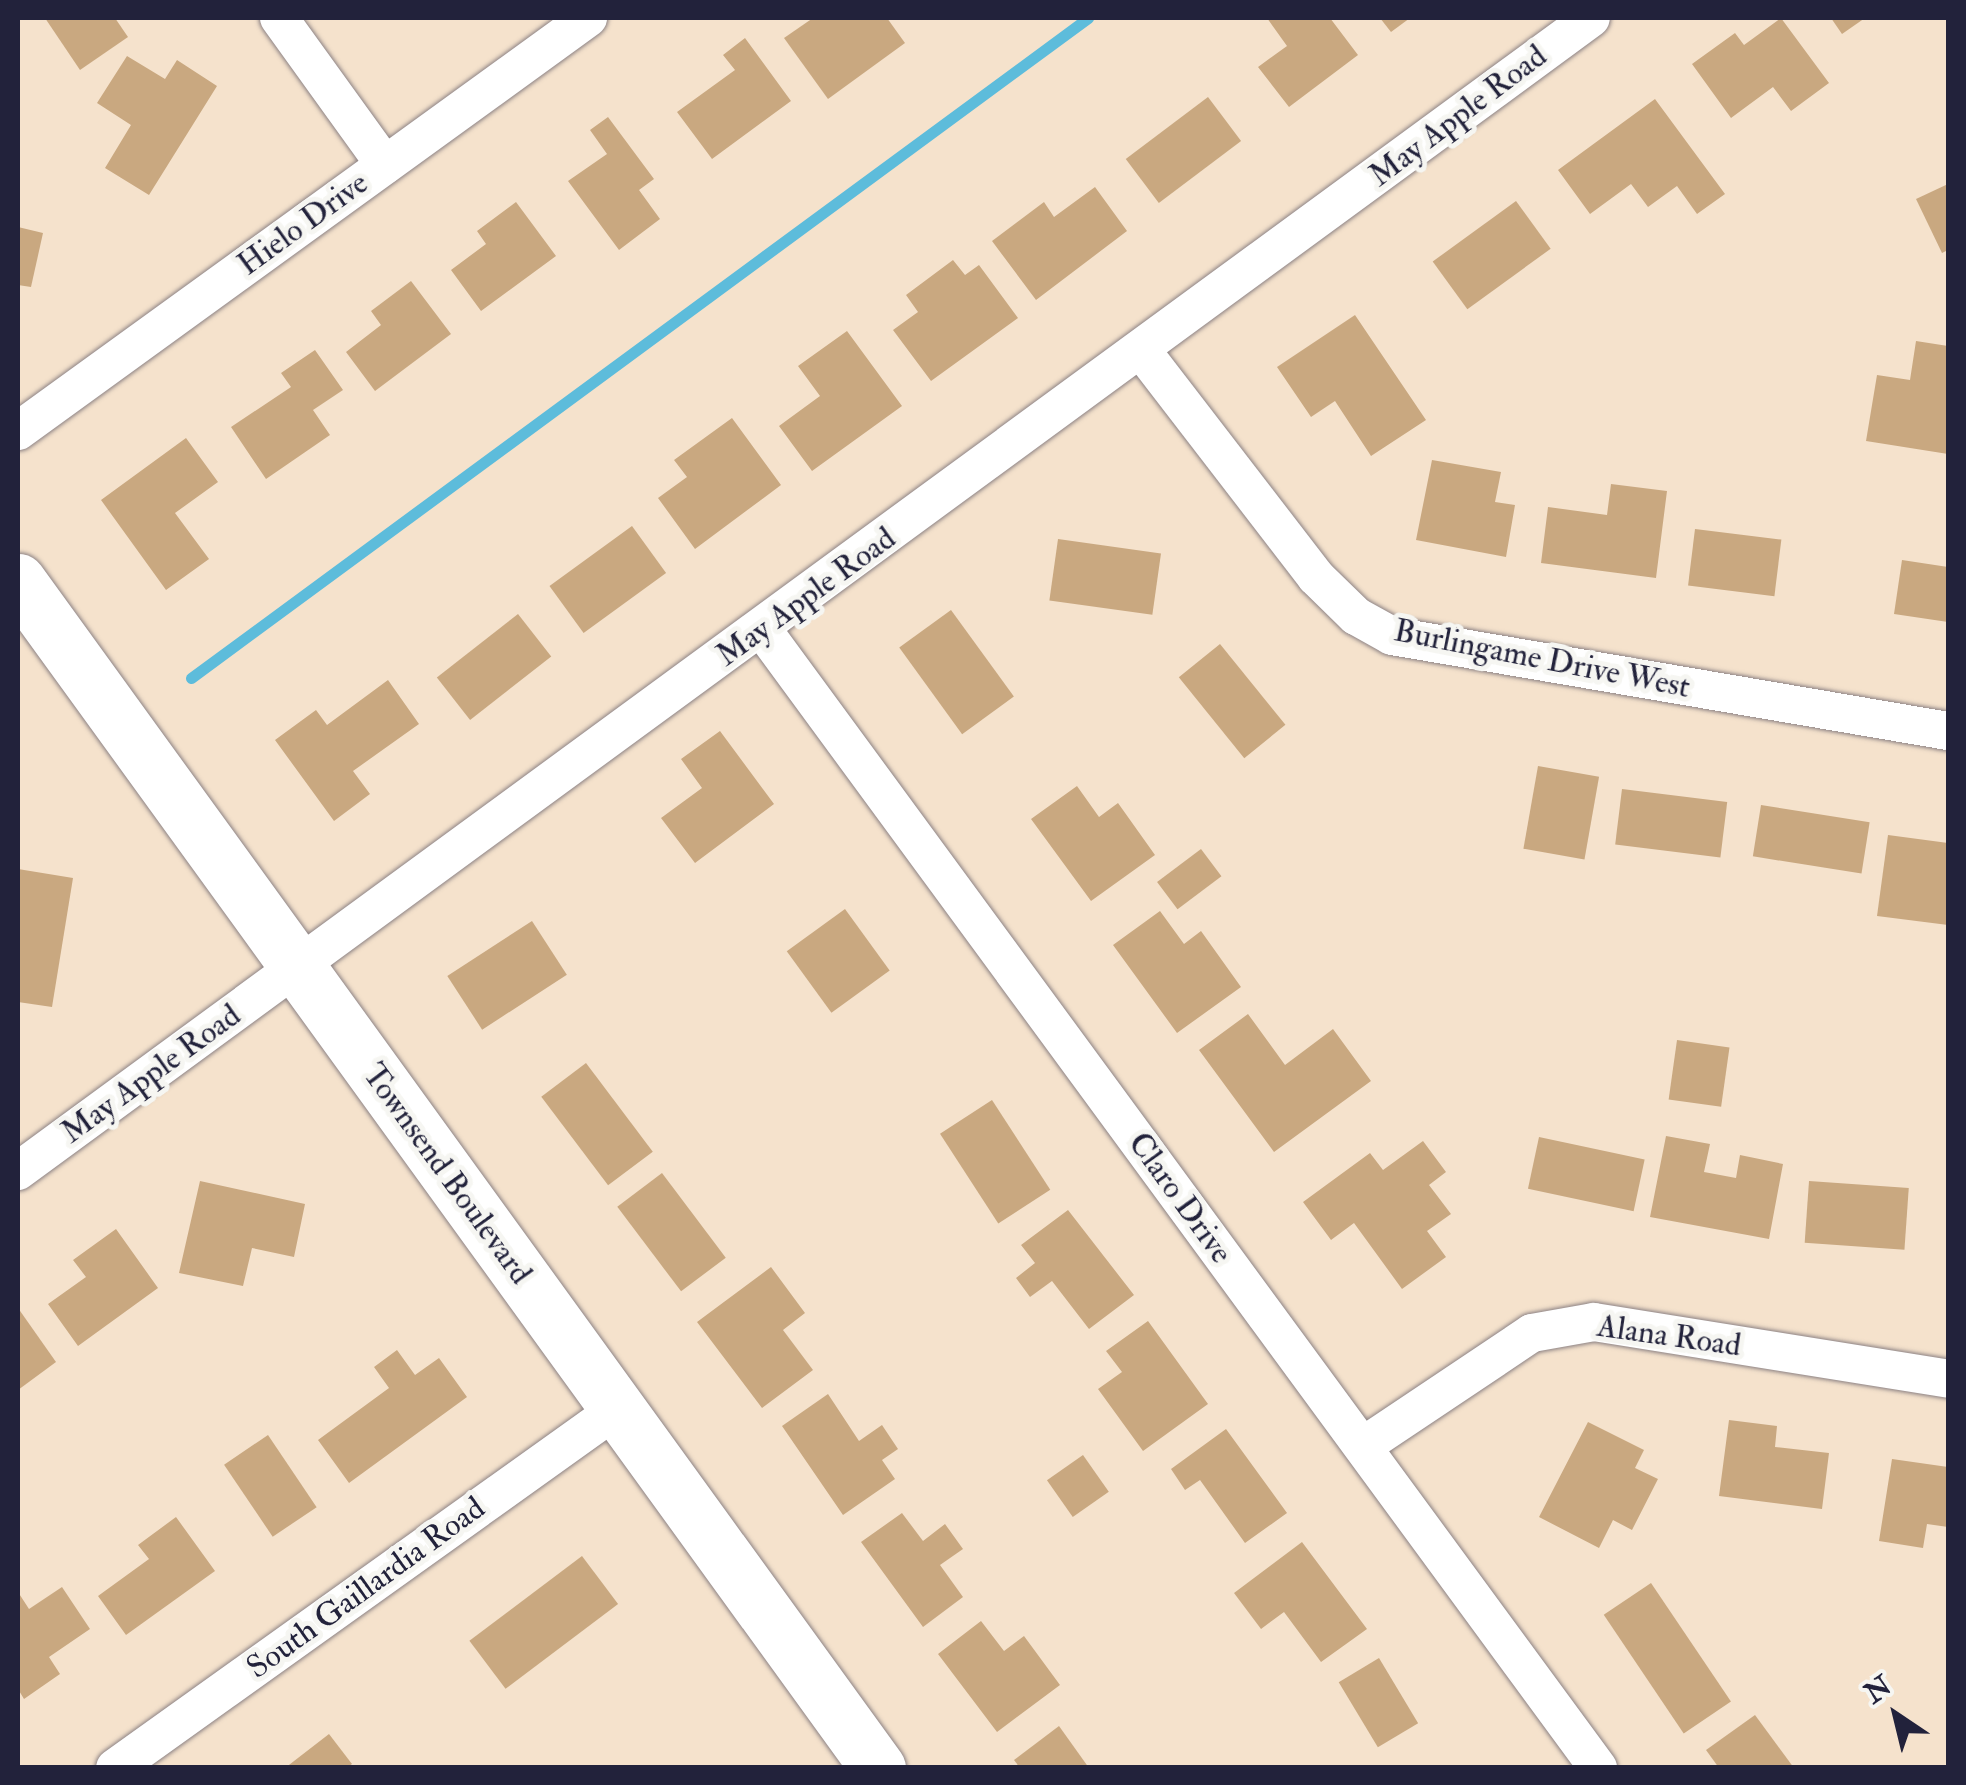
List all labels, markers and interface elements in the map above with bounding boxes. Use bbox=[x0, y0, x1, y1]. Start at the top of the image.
street label: May Apple Road bbox=[1362, 37, 1554, 195]
street label: Hielo Drive bbox=[230, 164, 376, 284]
street label: May Apple Road bbox=[709, 519, 903, 675]
street label: Burlingame Drive West bbox=[1391, 611, 1693, 707]
street label: May Apple Road bbox=[54, 996, 248, 1152]
street label: Townsend Boulevard bbox=[354, 1056, 540, 1292]
street label: Claro Drive bbox=[1120, 1125, 1240, 1271]
street label: Alana Road bbox=[1595, 1307, 1743, 1365]
street label: South Gaillardia Road bbox=[240, 1489, 492, 1687]
north arrow bbox=[1846, 1665, 1946, 1765]
text: N bbox=[1858, 1668, 1899, 1712]

